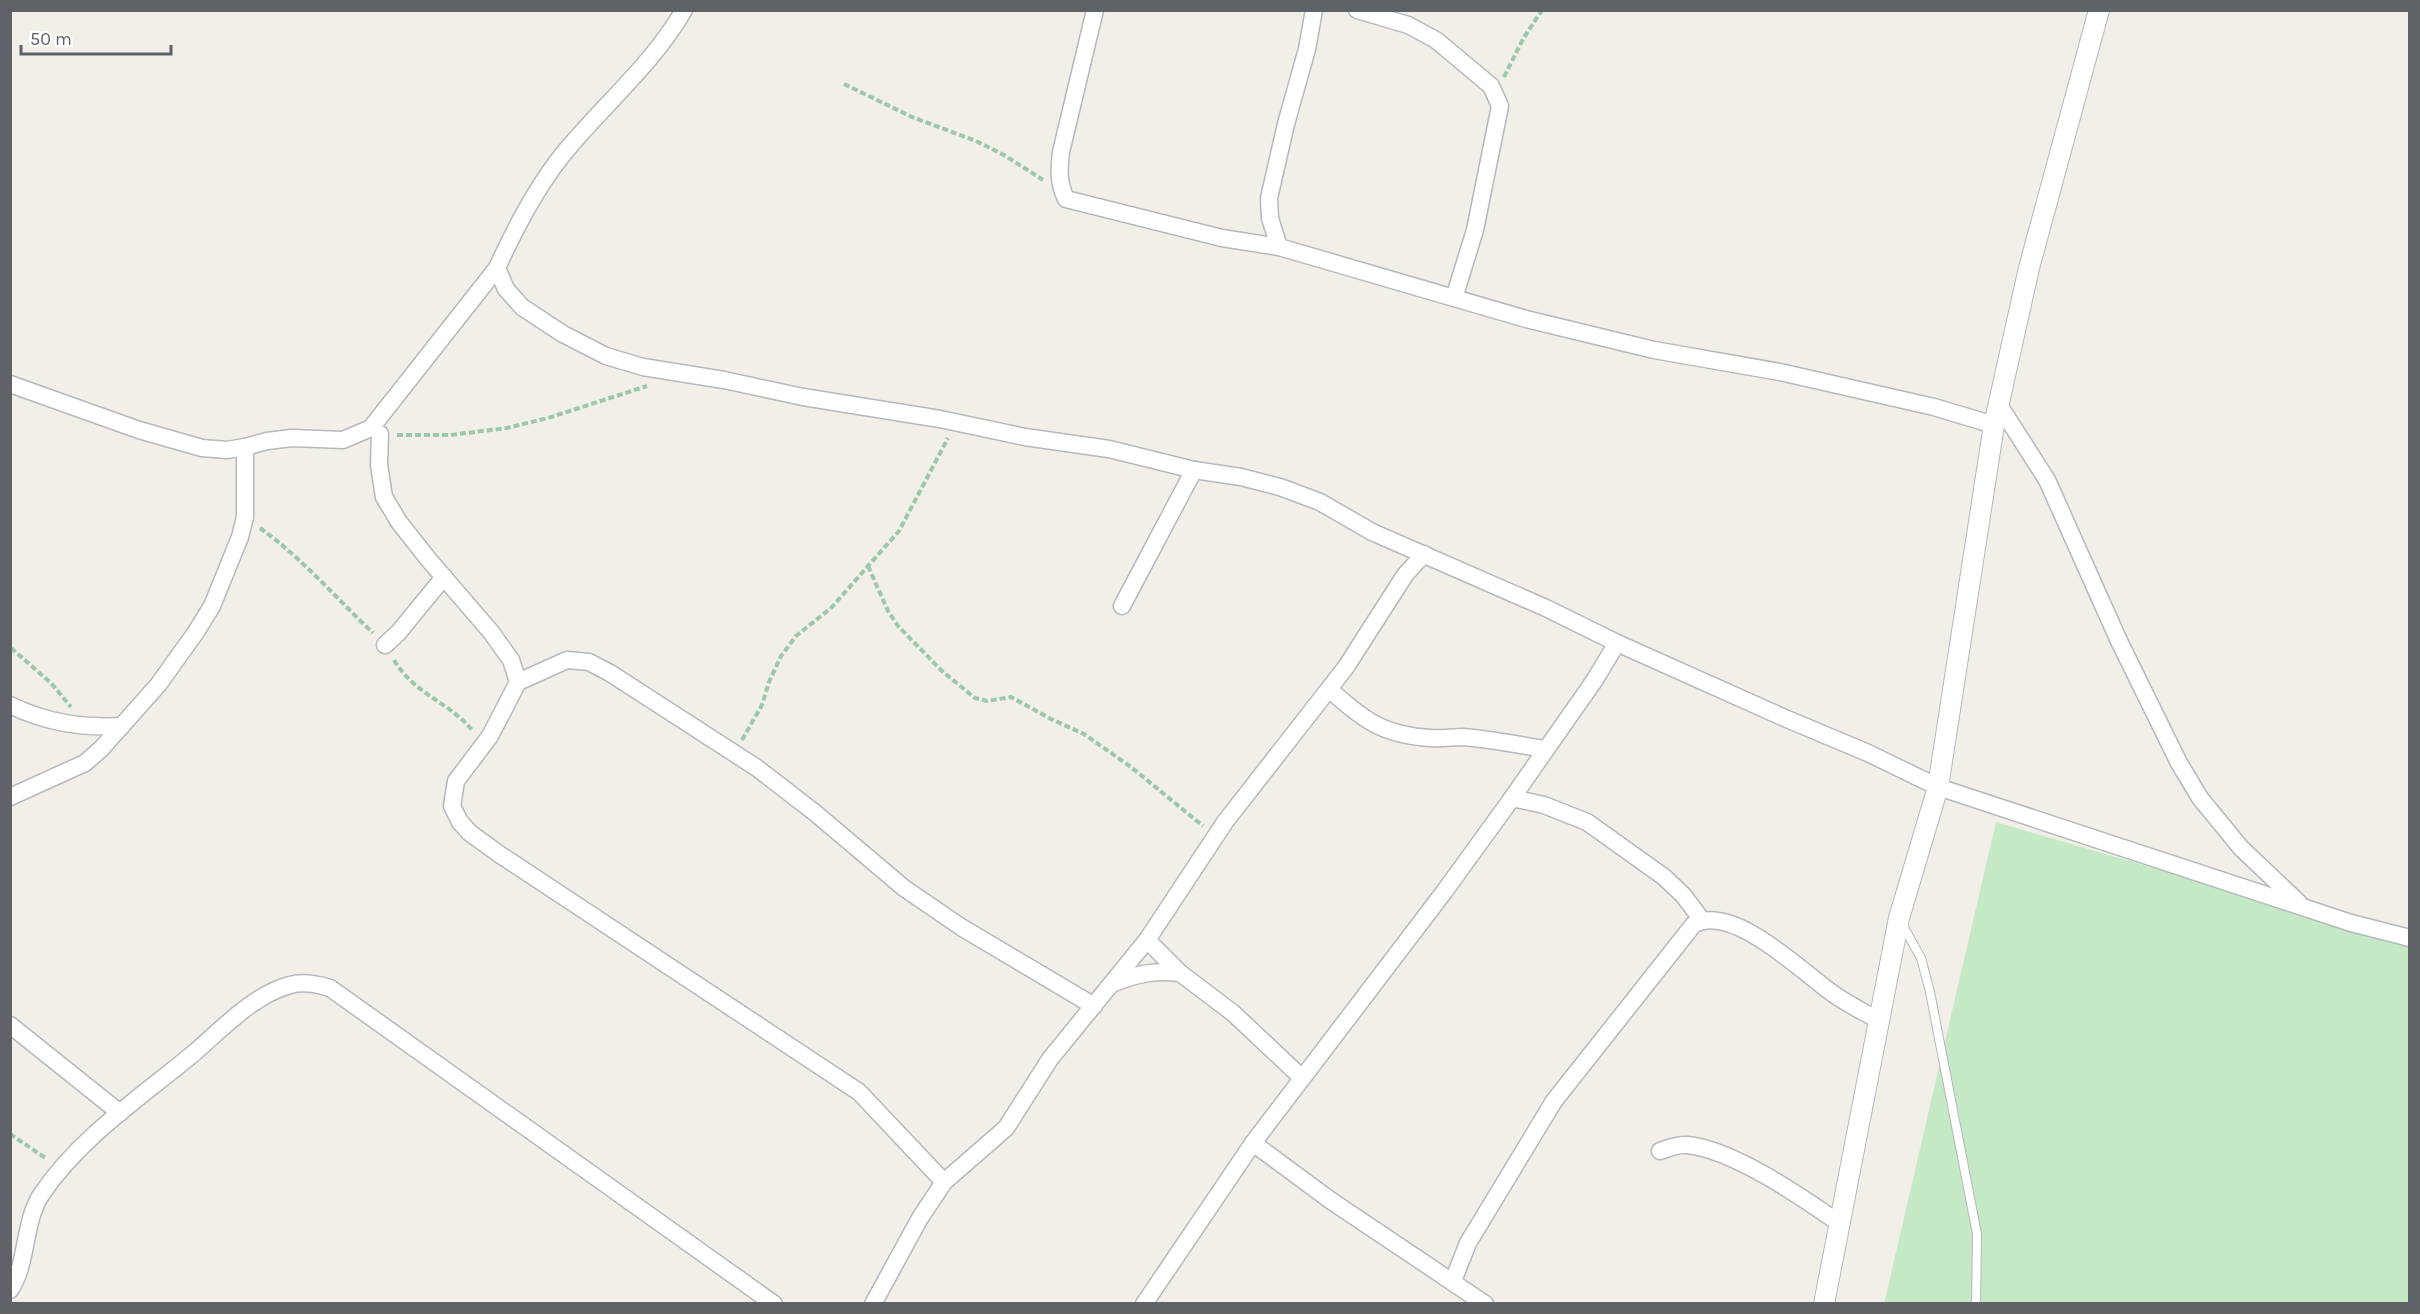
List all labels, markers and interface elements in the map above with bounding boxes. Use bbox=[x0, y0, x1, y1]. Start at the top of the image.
scale bar bbox=[21, 18, 171, 56]
text: 50 m bbox=[30, 28, 72, 50]

